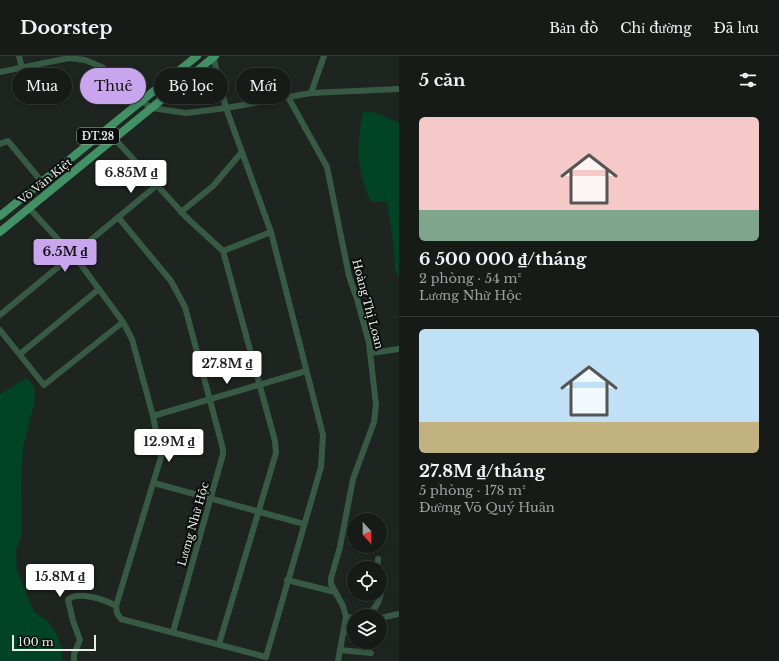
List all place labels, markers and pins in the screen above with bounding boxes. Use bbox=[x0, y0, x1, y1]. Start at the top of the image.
pin: 6.85M ₫ bbox=[94, 160, 168, 194]
pin: 6.5M ₫ bbox=[32, 239, 98, 273]
pin: 27.8M ₫ bbox=[190, 351, 264, 385]
pin: 12.9M ₫ bbox=[132, 429, 206, 463]
pin: 15.8M ₫ bbox=[23, 564, 97, 598]

